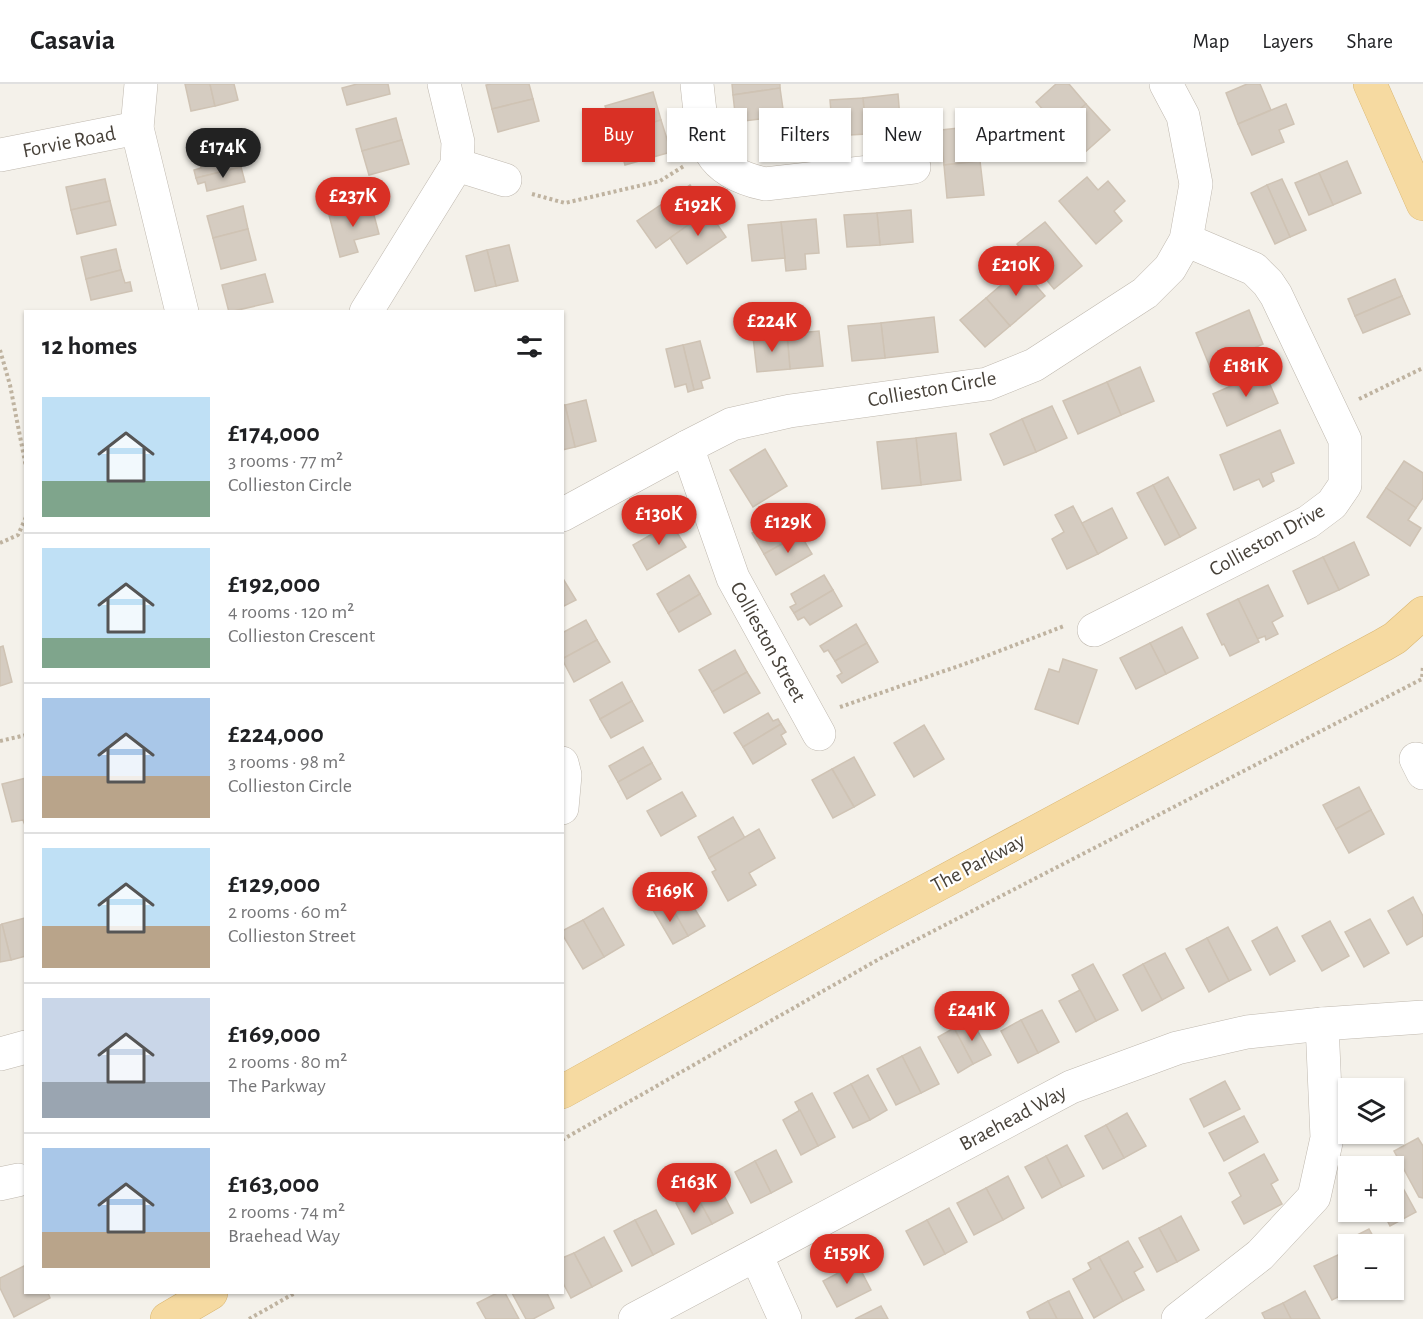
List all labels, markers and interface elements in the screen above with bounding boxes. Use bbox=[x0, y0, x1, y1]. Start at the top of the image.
text: Casavia bbox=[30, 27, 115, 55]
text: Map bbox=[1193, 31, 1229, 52]
text: Layers bbox=[1262, 31, 1313, 52]
text: Share bbox=[1346, 31, 1393, 52]
chip: Buy bbox=[582, 108, 655, 162]
chip: Rent bbox=[667, 108, 747, 162]
chip: Filters bbox=[759, 108, 851, 162]
chip: New bbox=[863, 108, 943, 162]
chip: Apartment bbox=[955, 108, 1086, 162]
street label: Forvie Road bbox=[21, 123, 117, 161]
pin: £174K bbox=[181, 128, 265, 179]
text: £174K bbox=[200, 137, 246, 157]
pin: £237K bbox=[311, 177, 395, 228]
text: £237K bbox=[329, 186, 377, 206]
pin: £192K bbox=[656, 186, 740, 237]
text: £192K bbox=[675, 195, 721, 215]
pin: £210K bbox=[974, 246, 1058, 297]
text: £210K bbox=[992, 255, 1040, 275]
pin: £224K bbox=[730, 302, 814, 353]
text: £224K bbox=[747, 311, 797, 331]
icon: filters bbox=[513, 330, 546, 363]
text: 12 homes bbox=[42, 333, 137, 359]
pin: £181K bbox=[1204, 347, 1288, 398]
text: £181K bbox=[1224, 356, 1268, 376]
street label: Collieston Circle bbox=[866, 367, 998, 411]
text: £174,000 bbox=[228, 420, 320, 446]
icon: home bbox=[90, 421, 162, 493]
text: 3 rooms · 77 m² bbox=[228, 451, 343, 471]
text: Collieston Circle bbox=[228, 475, 352, 495]
pin: £130K bbox=[617, 495, 701, 546]
street label: Collieston Drive bbox=[1206, 500, 1328, 580]
pin: £129K bbox=[746, 503, 830, 554]
text: £130K bbox=[636, 504, 682, 524]
text: £129K bbox=[765, 512, 811, 532]
text: £192,000 bbox=[228, 571, 320, 597]
icon: home bbox=[90, 572, 162, 644]
street label: Collieston Street bbox=[726, 578, 810, 706]
text: 4 rooms · 120 m² bbox=[228, 602, 354, 622]
text: Collieston Crescent bbox=[228, 626, 375, 646]
text: £224,000 bbox=[228, 721, 324, 747]
icon: home bbox=[90, 722, 162, 794]
text: 3 rooms · 98 m² bbox=[228, 752, 345, 772]
text: Collieston Circle bbox=[228, 776, 352, 796]
street label: The Parkway bbox=[928, 830, 1028, 896]
text: £129,000 bbox=[228, 871, 320, 897]
icon: home bbox=[90, 872, 162, 944]
pin: £169K bbox=[628, 872, 712, 923]
text: £169K bbox=[646, 881, 694, 901]
text: 2 rooms · 60 m² bbox=[228, 902, 347, 922]
text: Collieston Street bbox=[228, 926, 356, 946]
pin: £241K bbox=[930, 991, 1014, 1042]
text: £241K bbox=[948, 1000, 996, 1020]
text: £169,000 bbox=[228, 1021, 321, 1047]
icon: home bbox=[90, 1022, 162, 1094]
text: 2 rooms · 80 m² bbox=[228, 1052, 347, 1072]
text: The Parkway bbox=[228, 1076, 326, 1096]
map controls bbox=[1338, 1078, 1404, 1300]
button: layers bbox=[1338, 1078, 1404, 1144]
street label: Braehead Way bbox=[956, 1081, 1070, 1155]
button: + bbox=[1338, 1156, 1404, 1222]
pin: £163K bbox=[652, 1163, 736, 1214]
text: £163,000 bbox=[228, 1171, 319, 1197]
icon: home bbox=[90, 1172, 162, 1244]
text: £163K bbox=[671, 1172, 717, 1192]
text: 2 rooms · 74 m² bbox=[228, 1202, 345, 1222]
text: Braehead Way bbox=[228, 1226, 340, 1246]
pin: £159K bbox=[805, 1234, 889, 1285]
button: − bbox=[1338, 1234, 1404, 1300]
text: £159K bbox=[824, 1243, 870, 1263]

